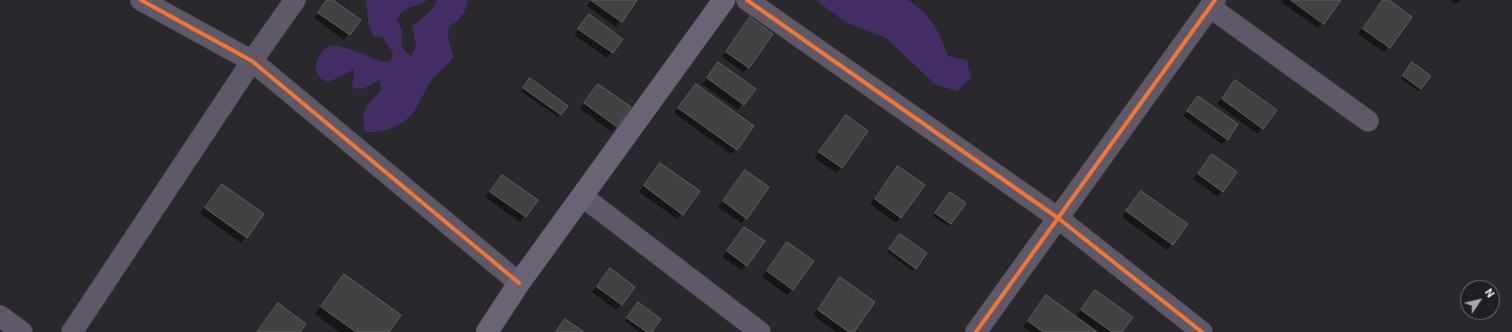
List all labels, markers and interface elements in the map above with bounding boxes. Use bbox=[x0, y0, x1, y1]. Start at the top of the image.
north arrow bbox=[1460, 280, 1500, 320]
text: N bbox=[1482, 286, 1497, 300]

